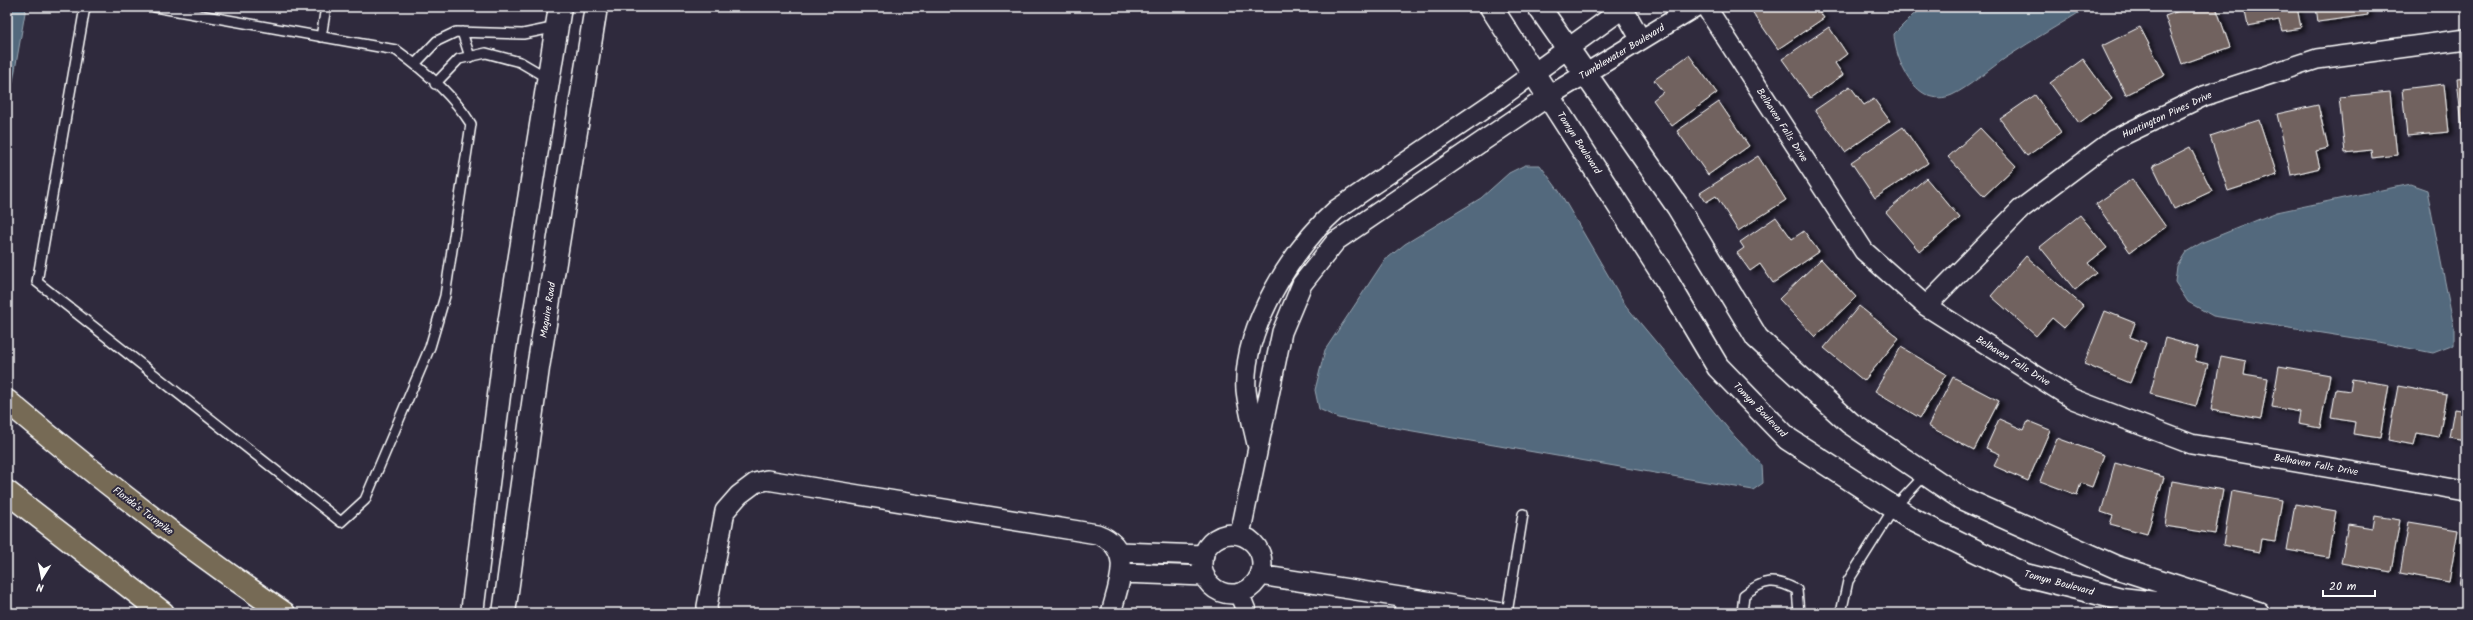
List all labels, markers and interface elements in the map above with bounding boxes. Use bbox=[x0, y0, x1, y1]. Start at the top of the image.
street label: Tumblewater Boulevard bbox=[1576, 20, 1669, 84]
street label: Belhaven Falls Drive bbox=[1752, 85, 1812, 166]
street label: Huntington Pines Drive bbox=[2119, 87, 2215, 143]
street label: Tomyn Boulevard bbox=[1553, 109, 1606, 178]
street label: Maguire Road bbox=[536, 280, 560, 339]
street label: Belhaven Falls Drive bbox=[1973, 332, 2054, 391]
street label: Tomyn Boulevard bbox=[1729, 379, 1791, 442]
street label: Belhaven Falls Drive bbox=[2273, 450, 2360, 480]
street label: Florida's Turnpike bbox=[109, 483, 177, 539]
north arrow bbox=[22, 558, 62, 598]
street label: Tomyn Boulevard bbox=[2022, 566, 2097, 600]
scale bar bbox=[2323, 572, 2375, 598]
text: N bbox=[35, 577, 45, 596]
text: 20 m bbox=[2329, 577, 2357, 596]

